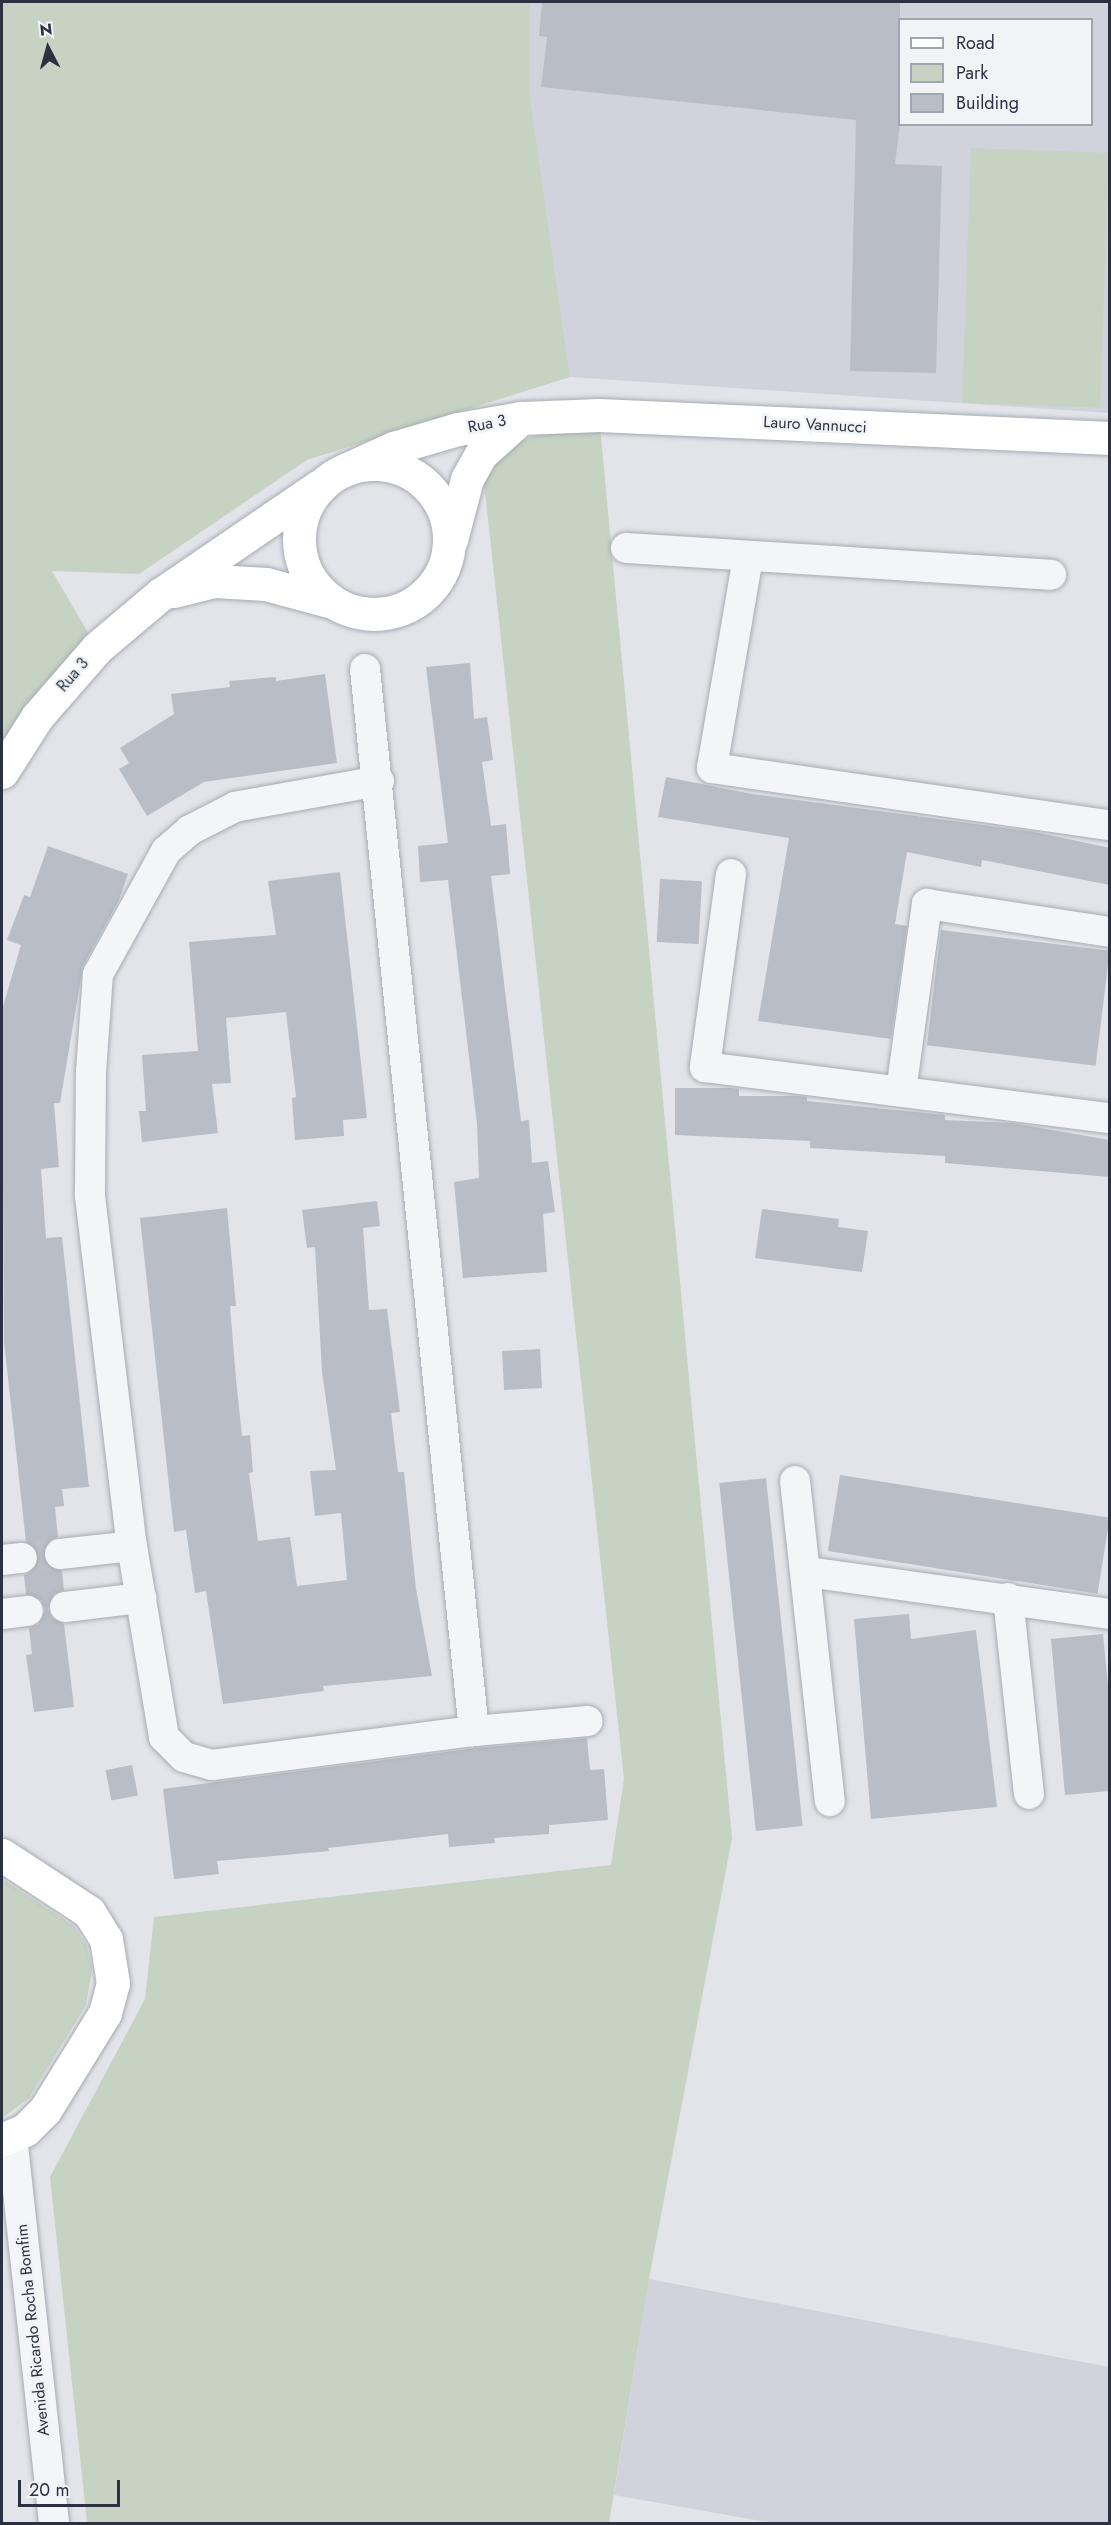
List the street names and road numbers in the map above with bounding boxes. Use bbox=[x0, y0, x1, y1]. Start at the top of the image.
street label: Rua 3 bbox=[466, 411, 508, 437]
street label: Lauro Vannucci bbox=[763, 413, 867, 437]
street label: Rua 3 bbox=[53, 654, 93, 696]
street label: Avenida Ricardo Rocha Bomfim bbox=[12, 2223, 54, 2437]

